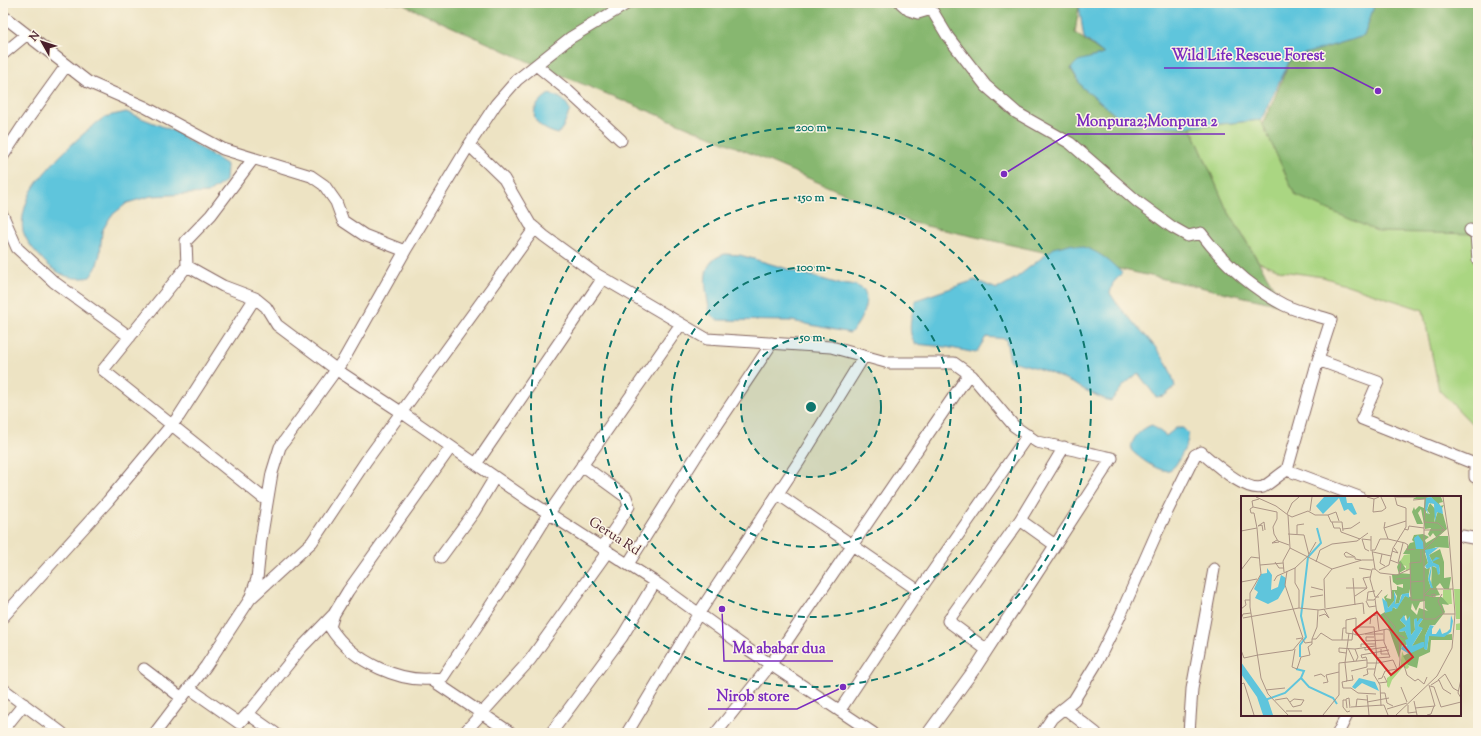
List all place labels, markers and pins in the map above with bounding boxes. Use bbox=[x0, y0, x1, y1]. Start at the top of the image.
callout: Wild Life Rescue Forest bbox=[1164, 41, 1333, 68]
callout: Monpura2;Monpura 2 bbox=[1068, 107, 1225, 134]
centre of rings bbox=[804, 400, 818, 414]
callout: Ma ababar dua bbox=[724, 634, 833, 661]
callout: Nirob store bbox=[708, 682, 797, 709]

